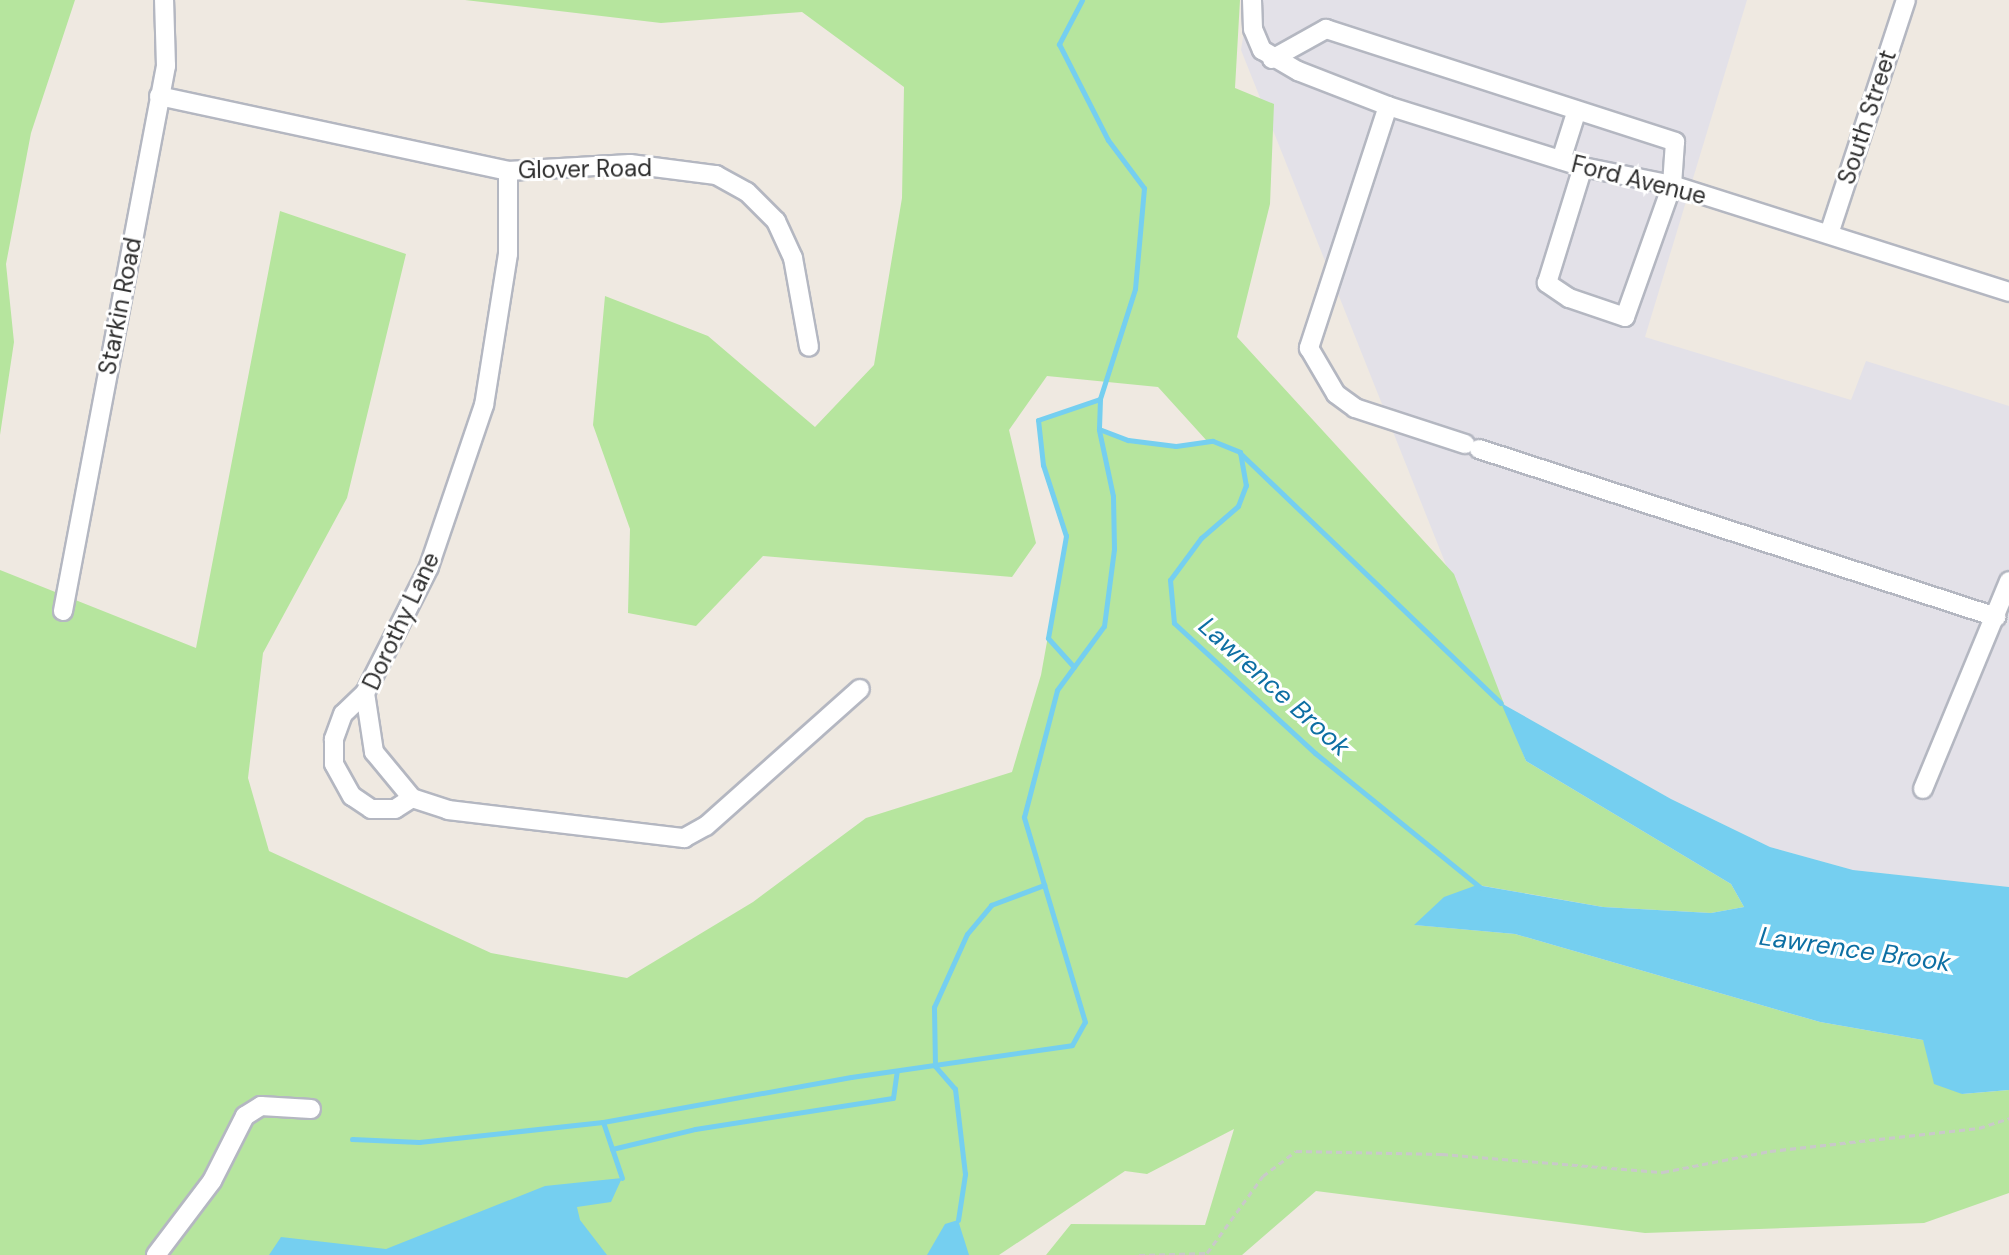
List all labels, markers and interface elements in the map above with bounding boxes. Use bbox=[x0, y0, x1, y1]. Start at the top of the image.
street label: South Street bbox=[1832, 46, 1902, 188]
street label: Ford Avenue bbox=[1569, 149, 1709, 211]
street label: Glover Road bbox=[518, 153, 652, 185]
street label: Starkin Road bbox=[93, 235, 147, 377]
street label: Dorothy Lane bbox=[357, 548, 445, 694]
water label: Lawrence Brook bbox=[1192, 611, 1356, 763]
water label: Lawrence Brook bbox=[1757, 921, 1953, 979]

